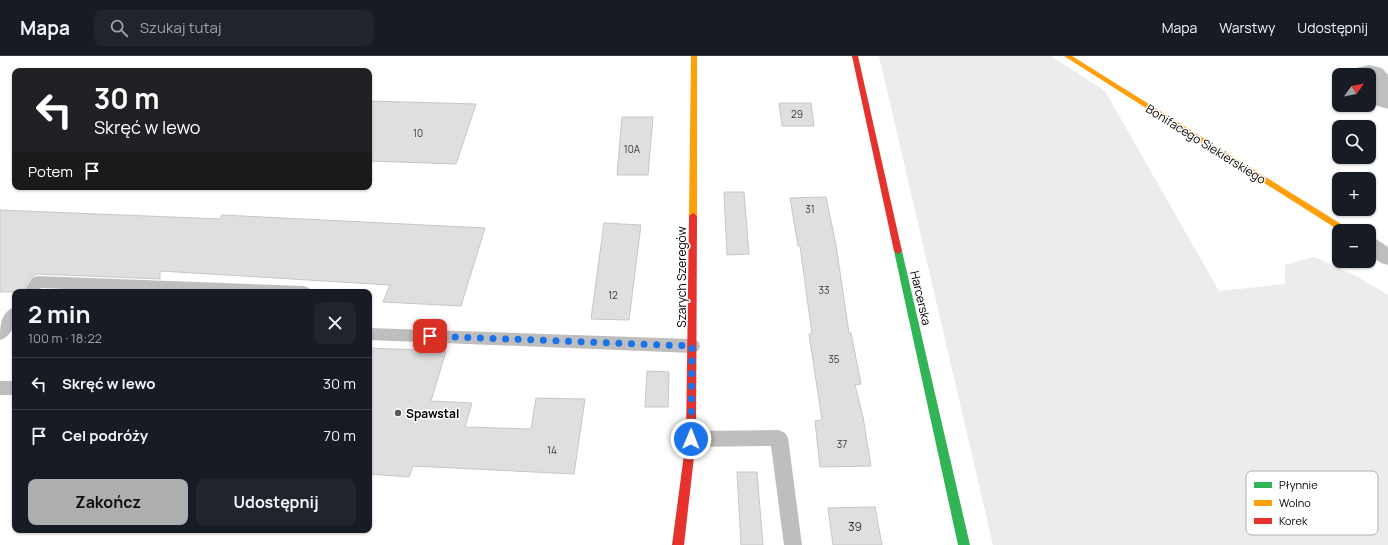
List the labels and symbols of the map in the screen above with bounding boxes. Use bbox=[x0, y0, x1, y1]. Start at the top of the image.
north arrow bbox=[1332, 68, 1376, 112]
street label: Bonifacego Siekierskiego bbox=[1143, 100, 1269, 188]
house number: 29 bbox=[791, 107, 803, 121]
house number: 10 bbox=[413, 126, 423, 140]
house number: 10A bbox=[624, 142, 641, 156]
house number: 31 bbox=[805, 202, 815, 216]
street label: Szarych Szeregów bbox=[673, 226, 690, 328]
street label: Harcerska bbox=[906, 269, 936, 327]
house number: 33 bbox=[818, 283, 830, 297]
house number: 12 bbox=[608, 288, 618, 302]
pin bbox=[413, 319, 447, 353]
house number: 35 bbox=[828, 352, 840, 366]
place label: Spawstal bbox=[406, 405, 459, 422]
marker: Spawstal bbox=[393, 408, 403, 418]
position arrow bbox=[670, 418, 712, 460]
house number: 37 bbox=[837, 437, 847, 451]
house number: 14 bbox=[547, 443, 557, 457]
legend bbox=[1246, 471, 1378, 535]
text: Płynnie bbox=[1279, 477, 1318, 492]
text: Wolno bbox=[1279, 495, 1311, 510]
text: Korek bbox=[1279, 513, 1308, 528]
house number: 39 bbox=[848, 518, 862, 535]

